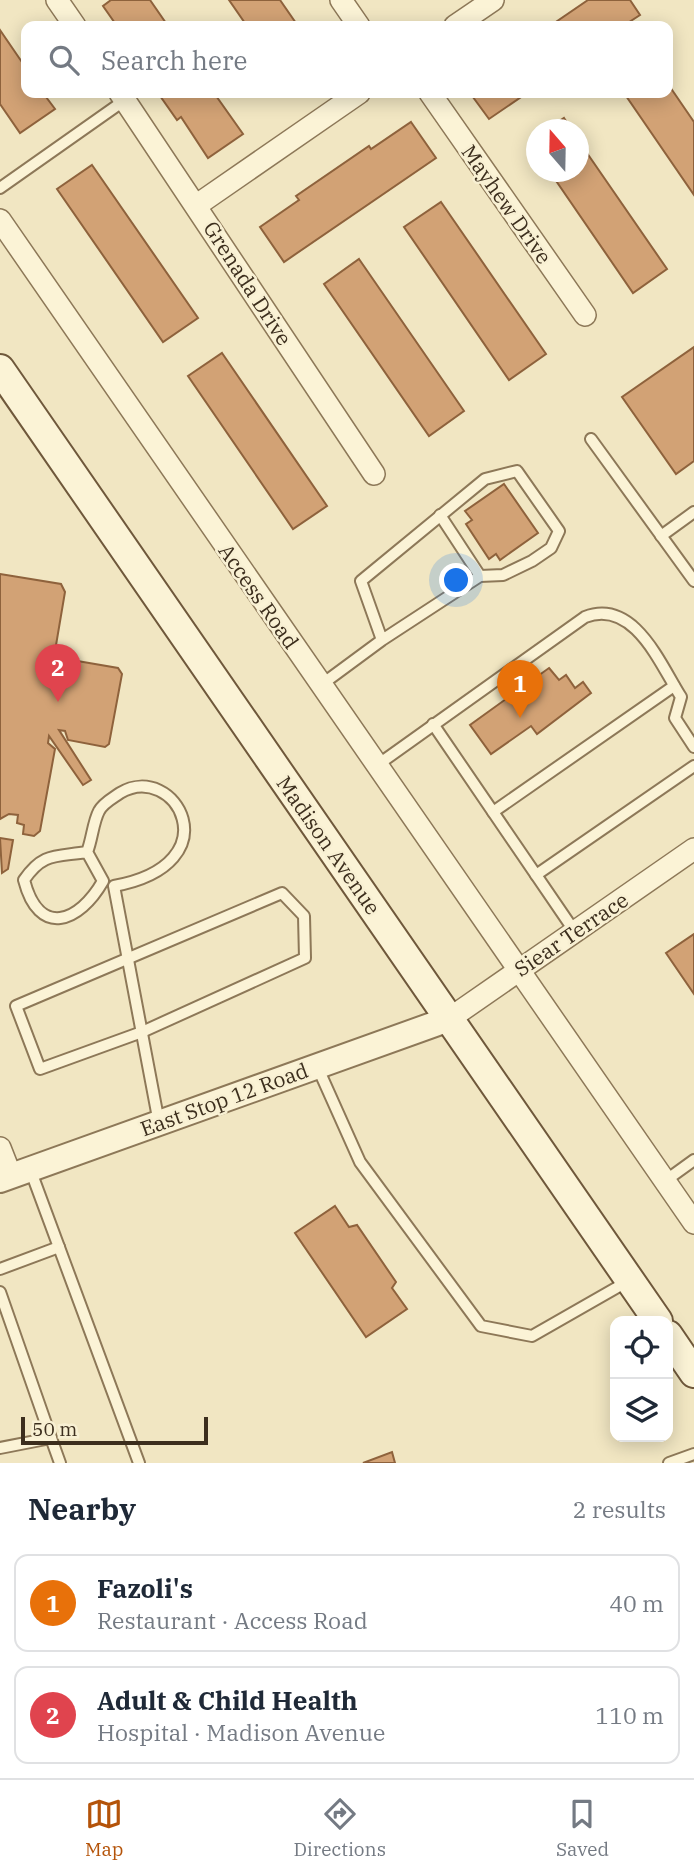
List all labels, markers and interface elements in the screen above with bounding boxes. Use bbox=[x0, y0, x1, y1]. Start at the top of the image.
search box bbox=[21, 21, 673, 98]
icon: search bbox=[45, 41, 83, 79]
text: Search here bbox=[101, 43, 247, 77]
north arrow bbox=[526, 119, 589, 182]
street label: Mayhew Drive bbox=[456, 139, 558, 269]
street label: Grenada Drive bbox=[197, 216, 299, 350]
street label: Access Road bbox=[213, 538, 306, 654]
your location bbox=[439, 563, 473, 597]
pin: 2 bbox=[35, 644, 81, 702]
pin: 1 bbox=[497, 660, 543, 718]
street label: Madison Avenue bbox=[271, 770, 387, 920]
street label: Siear Terrace bbox=[508, 885, 634, 983]
street label: East Stop 12 Road bbox=[136, 1056, 312, 1142]
map controls bbox=[610, 1316, 673, 1442]
button: locate bbox=[610, 1316, 673, 1379]
button: layers bbox=[610, 1379, 673, 1442]
scale bar bbox=[21, 1414, 208, 1446]
text: 50 m bbox=[32, 1417, 77, 1441]
text: Nearby bbox=[28, 1489, 136, 1528]
text: 2 results bbox=[573, 1494, 666, 1524]
text: Fazoli's bbox=[97, 1571, 193, 1605]
text: 1 bbox=[46, 1588, 60, 1618]
text: 40 m bbox=[609, 1588, 664, 1618]
text: Restaurant · Access Road bbox=[97, 1605, 368, 1635]
text: Adult & Child Health bbox=[97, 1683, 358, 1717]
text: 2 bbox=[46, 1700, 60, 1730]
text: 110 m bbox=[595, 1700, 664, 1730]
text: Hospital · Madison Avenue bbox=[97, 1717, 385, 1747]
tab: Map bbox=[85, 1795, 124, 1861]
tab: Directions bbox=[293, 1795, 386, 1861]
tab: Saved bbox=[556, 1795, 609, 1861]

